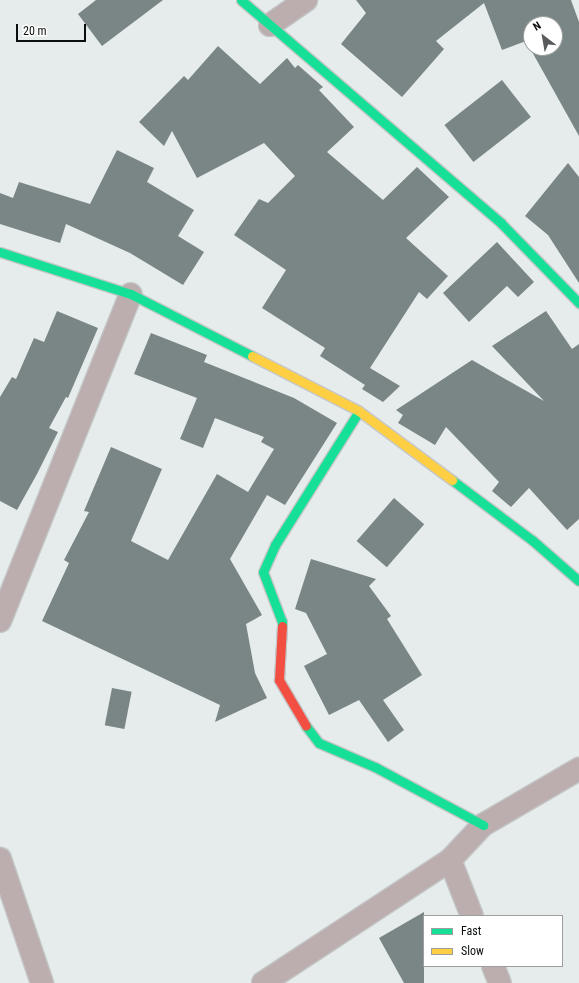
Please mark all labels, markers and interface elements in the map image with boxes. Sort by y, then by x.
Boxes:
scale bar [18,16,88,42]
north arrow [523,16,563,56]
text: N [531,19,543,33]
text: 20 m [23,24,47,38]
legend [423,915,563,967]
text: Fast [461,924,481,938]
text: Slow [461,944,484,958]

